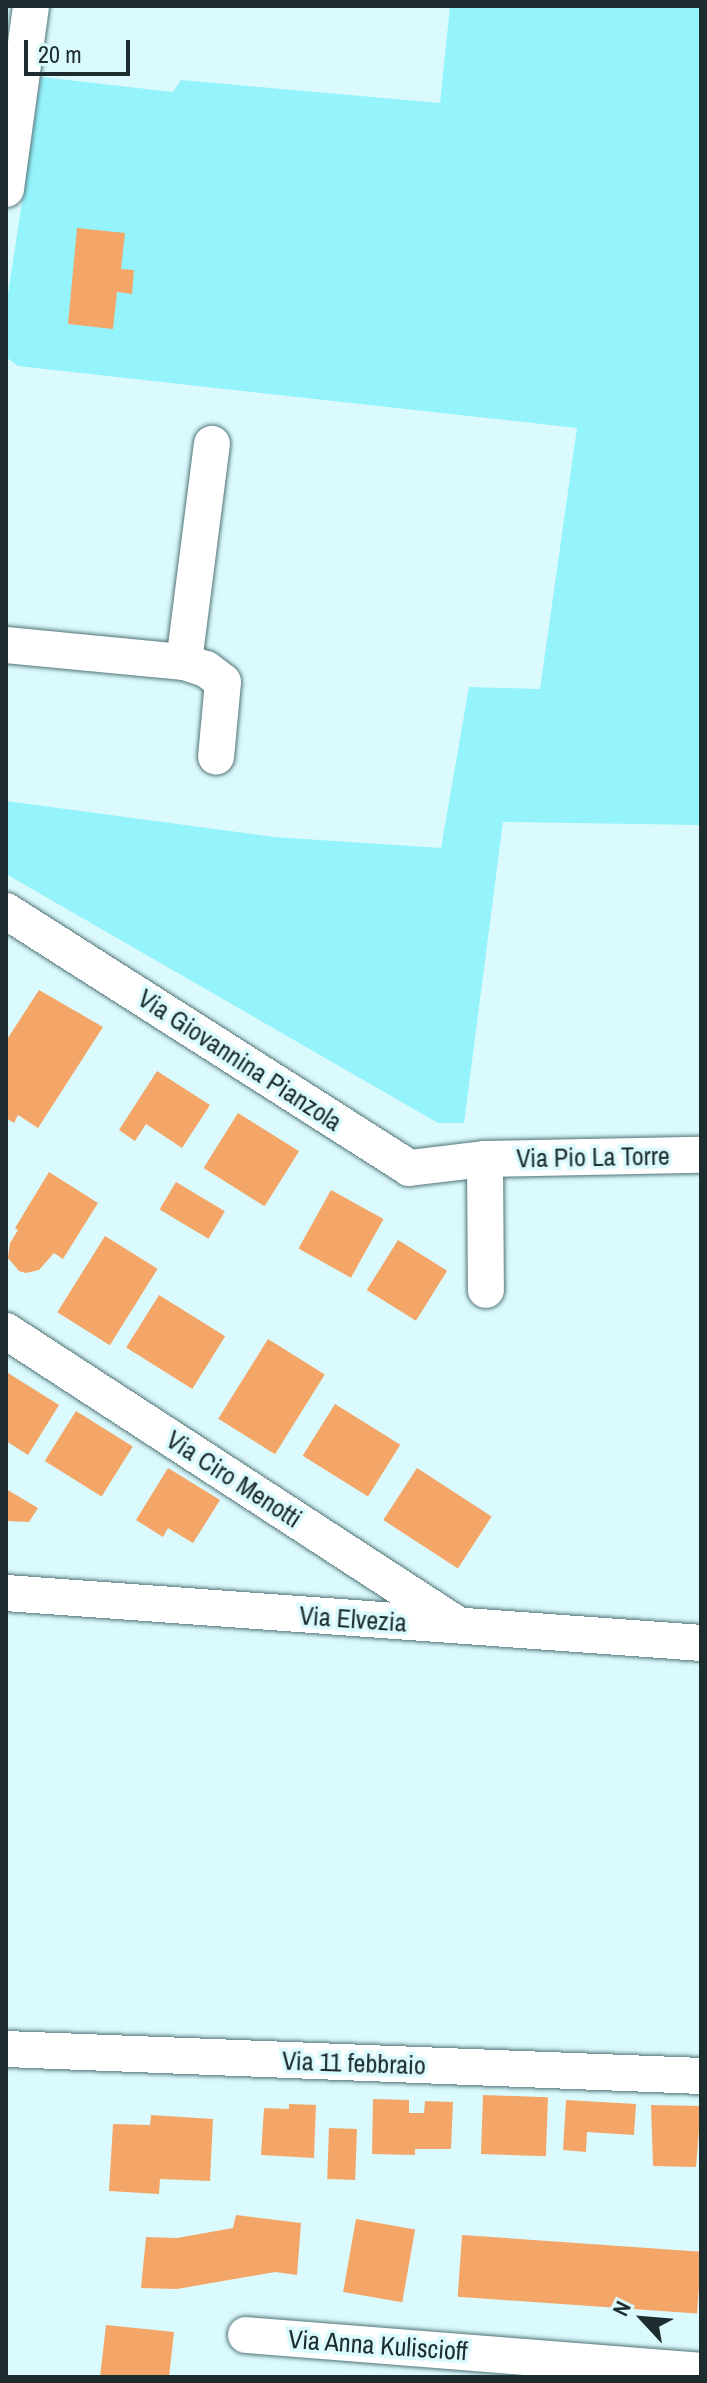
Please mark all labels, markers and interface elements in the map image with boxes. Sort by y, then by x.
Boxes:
scale bar [28,24,134,74]
text: 20 m [38,38,82,70]
street label: Via Giovannina Pianzola [132,982,348,1138]
street label: Via Pio La Torre [516,1140,670,1174]
street label: Via Ciro Menotti [161,1424,307,1534]
street label: Via Elvezia [298,1600,408,1638]
street label: Via 11 febbraio [282,2045,426,2081]
north arrow [603,2279,683,2359]
text: N [605,2296,638,2321]
street label: Via Anna Kuliscioff [287,2323,469,2367]

